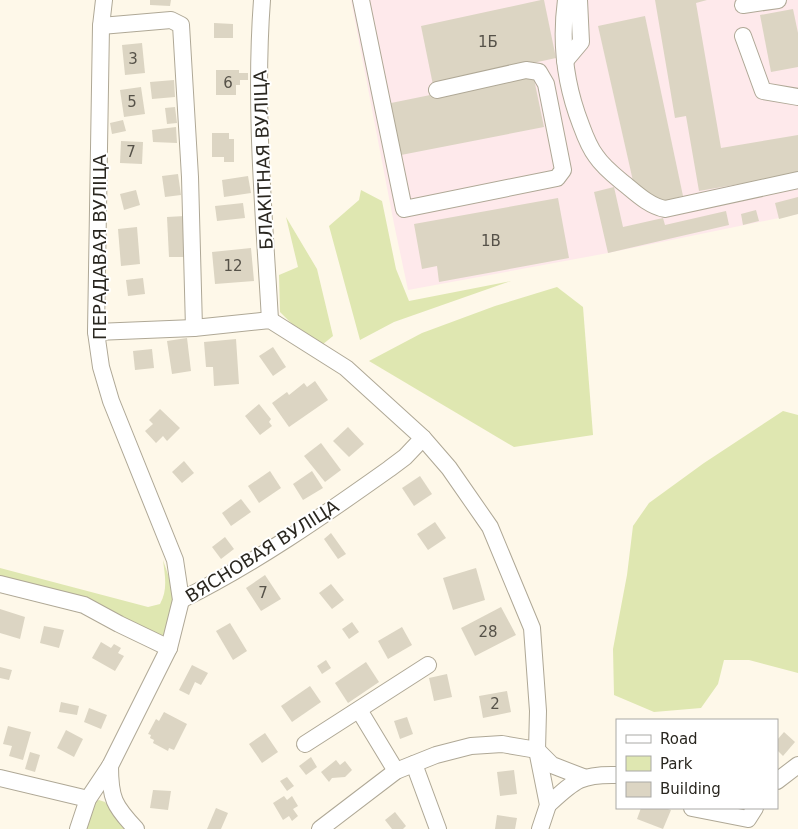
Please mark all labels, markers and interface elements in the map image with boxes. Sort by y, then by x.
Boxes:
house number: 1Б [478,33,498,51]
house number: 3 [128,50,138,68]
street label: БЛАКІТНАЯ ВУЛІЦА [249,69,277,250]
house number: 6 [223,74,233,92]
house number: 5 [127,93,137,111]
house number: 7 [126,143,136,161]
street label: ПЕРАДАВАЯ ВУЛІЦА [89,153,110,340]
house number: 1В [481,232,501,250]
house number: 12 [223,257,243,275]
street label: ВЯСНОВАЯ ВУЛІЦА [182,495,343,607]
house number: 7 [258,584,268,602]
house number: 28 [478,623,498,641]
house number: 2 [490,695,500,713]
legend [616,719,778,809]
text: Road [660,730,698,748]
text: Park [660,755,693,773]
text: Building [660,780,721,798]

